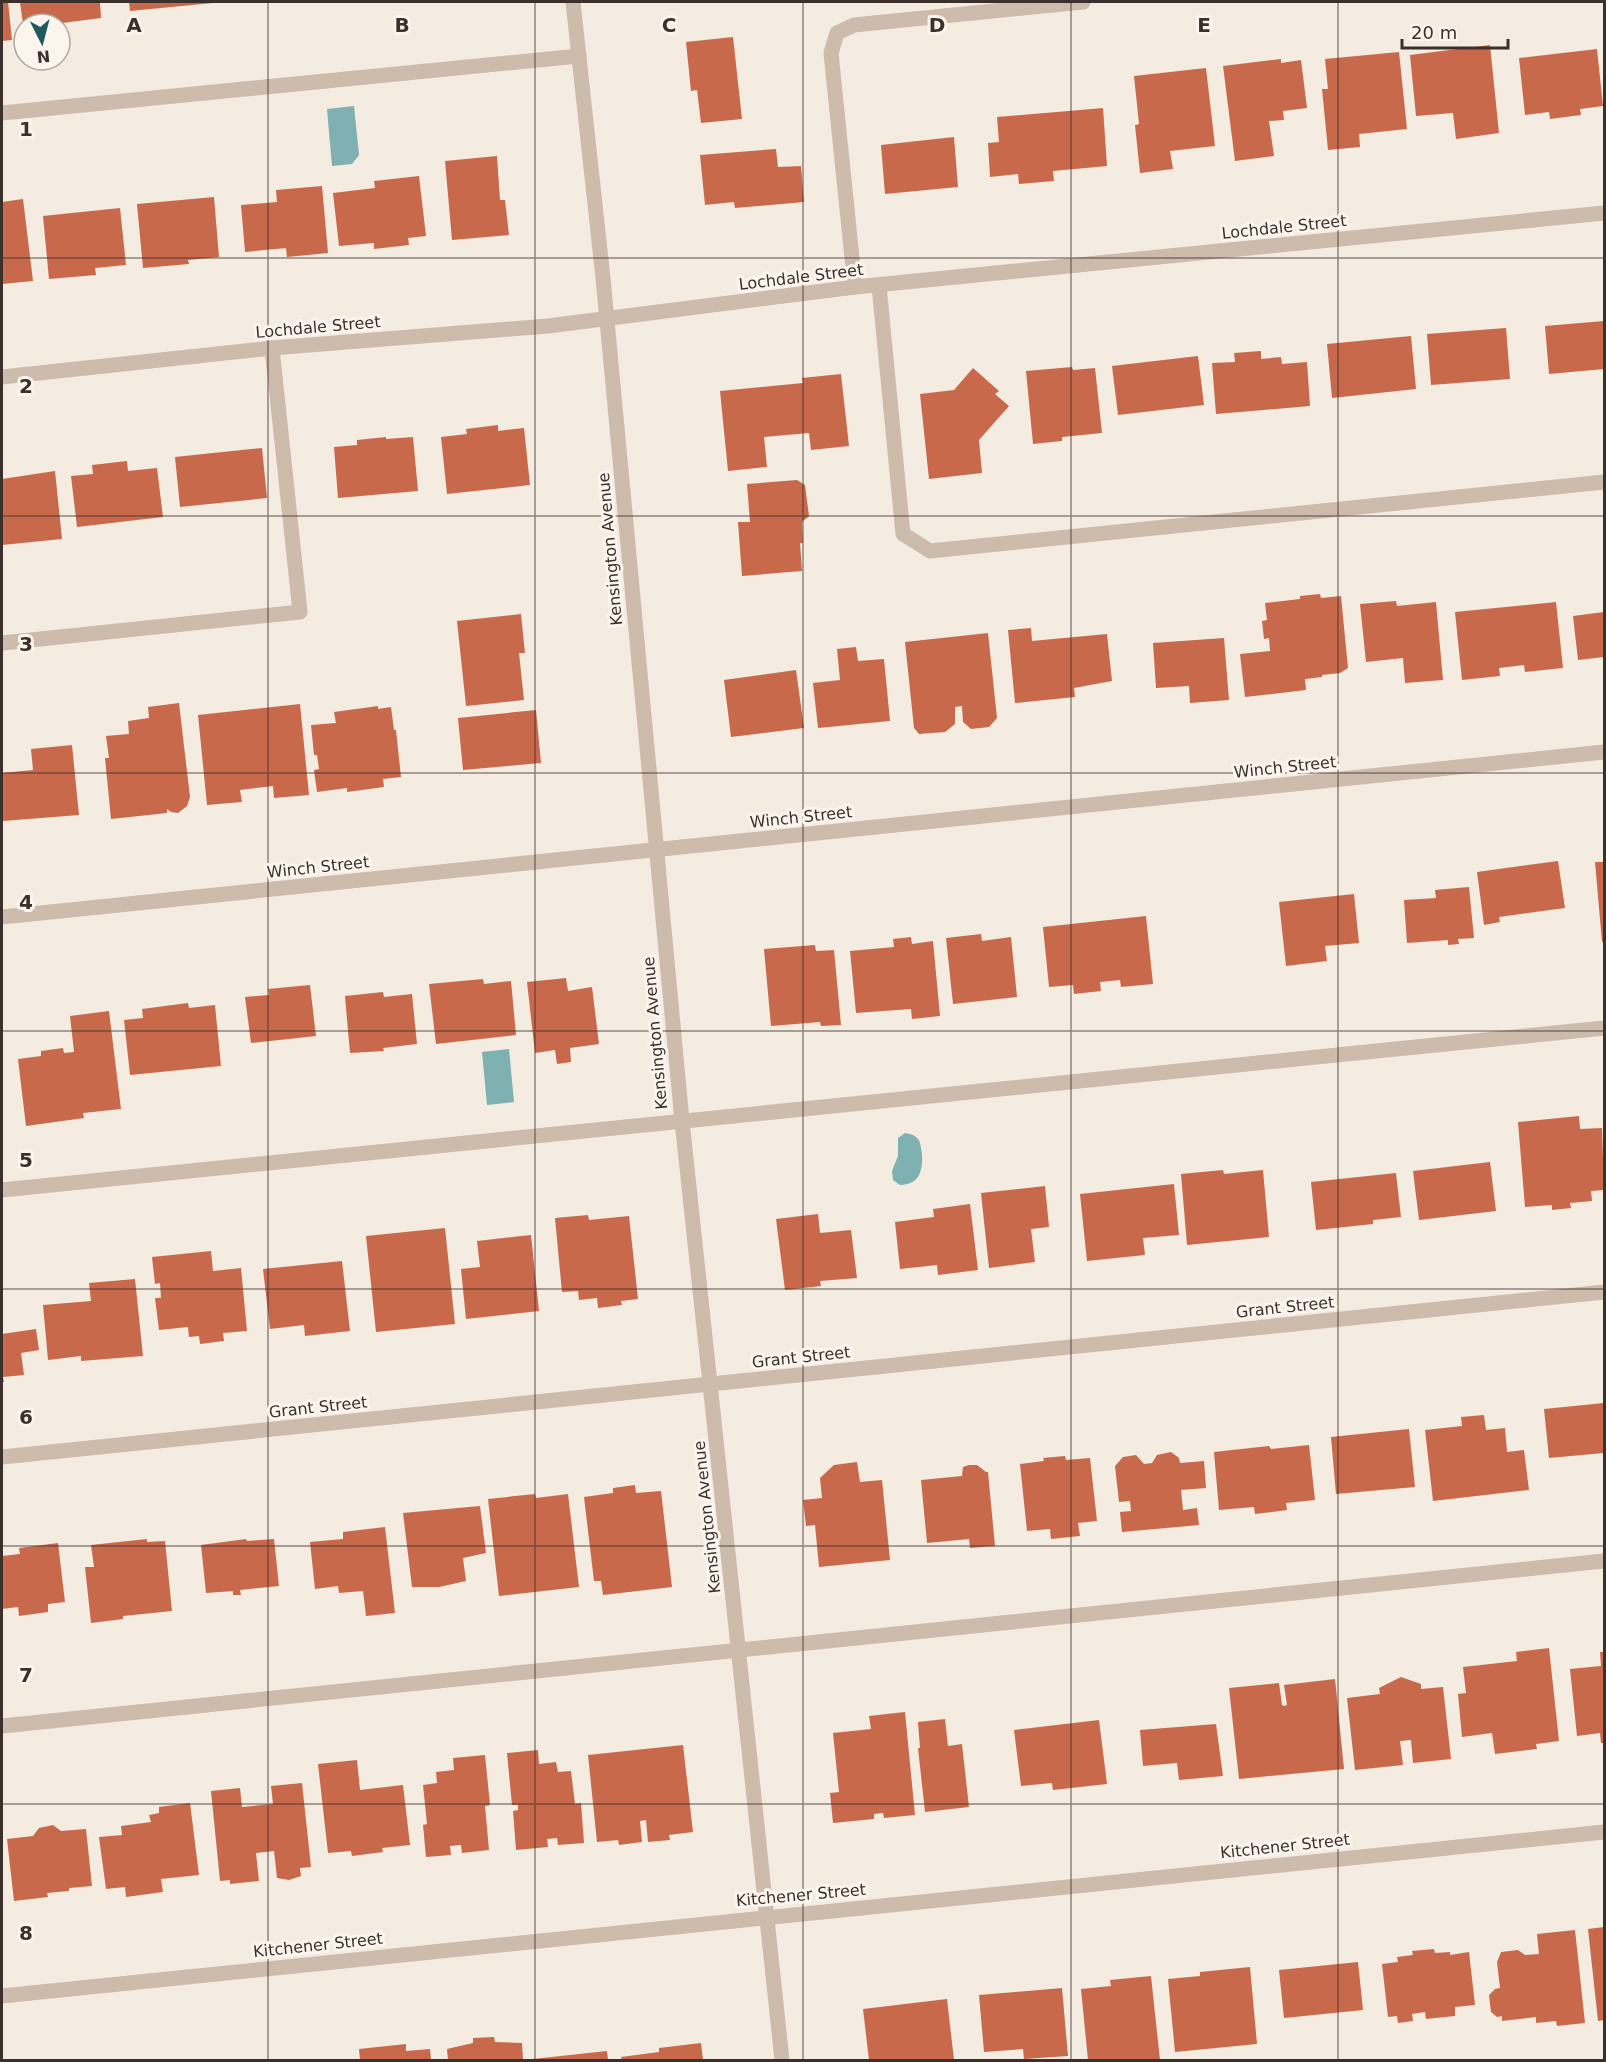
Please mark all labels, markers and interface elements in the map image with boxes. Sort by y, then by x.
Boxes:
north arrow [12,12,72,72]
scale bar [1402,12,1508,50]
text: A [126,13,142,37]
text: B [394,13,410,37]
text: C [662,13,676,37]
text: D [929,13,945,37]
text: E [1197,13,1211,37]
text: 20 m [1411,22,1457,43]
text: N [36,46,51,67]
text: 1 [19,117,33,141]
street label: Lochdale Street [1221,211,1347,243]
street label: Lochdale Street [738,260,864,294]
street label: Lochdale Street [255,312,381,342]
text: 2 [19,374,33,398]
street label: Kensington Avenue [594,472,626,626]
text: 3 [19,632,33,656]
street label: Winch Street [1233,752,1337,782]
street label: Winch Street [749,802,853,832]
street label: Winch Street [266,852,370,882]
text: 4 [19,890,33,914]
street label: Kensington Avenue [639,956,671,1110]
text: 5 [19,1148,33,1172]
street label: Grant Street [1235,1292,1335,1322]
street label: Grant Street [751,1342,851,1372]
street label: Grant Street [268,1392,368,1422]
text: 6 [19,1405,33,1429]
street label: Kensington Avenue [690,1440,724,1594]
text: 7 [19,1663,33,1687]
street label: Kitchener Street [1219,1830,1351,1862]
street label: Kitchener Street [735,1880,867,1910]
text: 8 [19,1921,33,1945]
street label: Kitchener Street [252,1929,384,1961]

